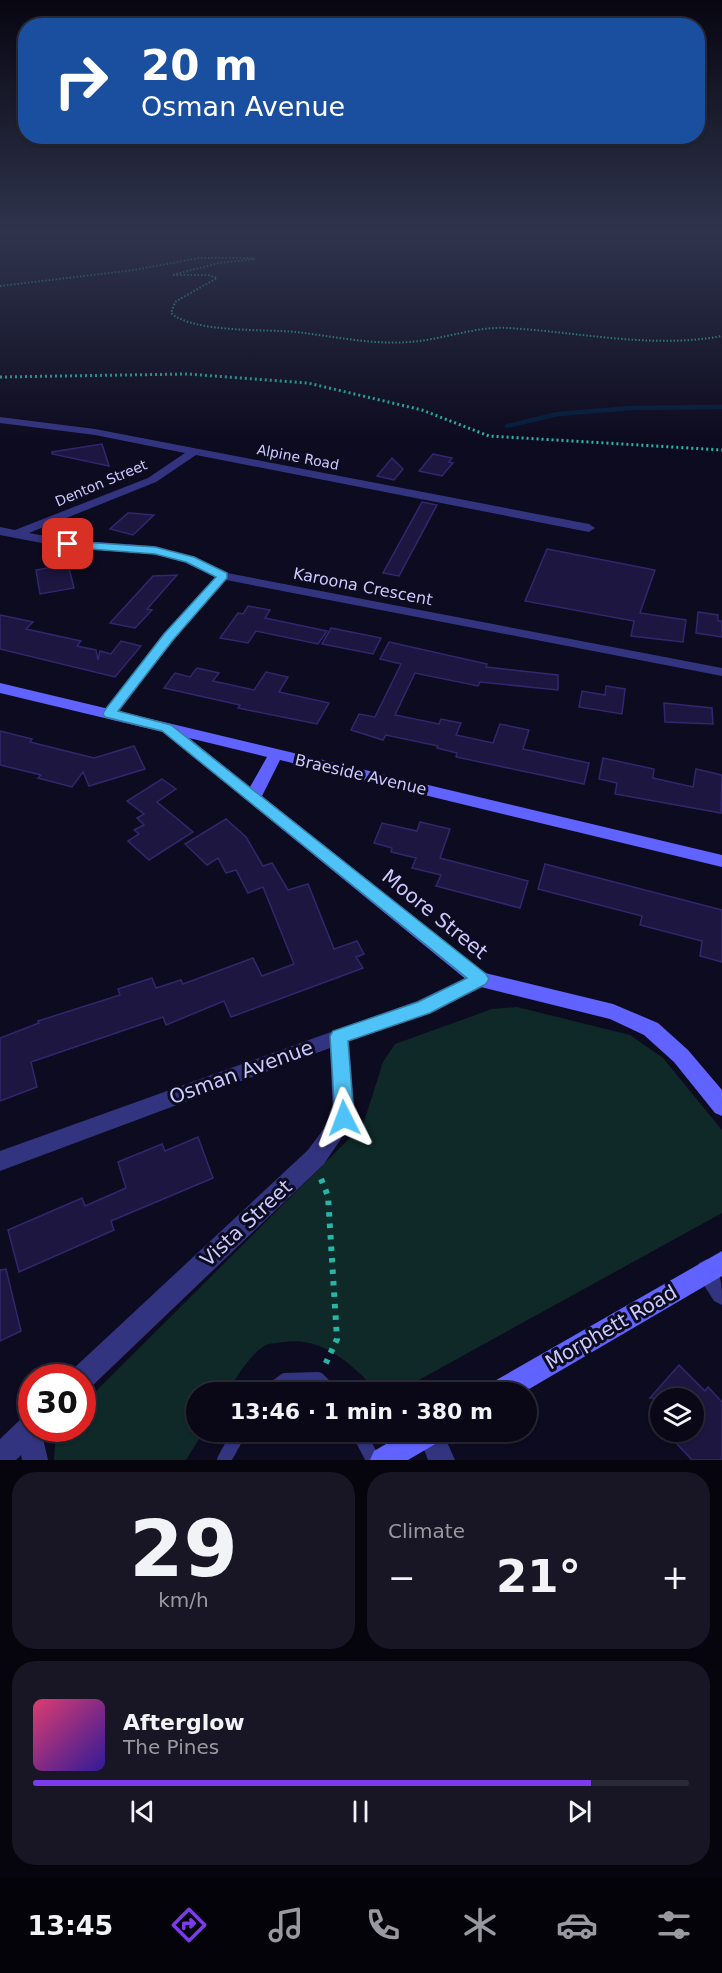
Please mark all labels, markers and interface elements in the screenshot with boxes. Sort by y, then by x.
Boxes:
text: 20 m [141,41,258,90]
icon: right [42,42,120,120]
text: Osman Avenue [141,91,345,122]
street label: Alpine Road [256,441,340,473]
street label: Denton Street [53,456,150,510]
pin [42,518,93,569]
icon: arrive [51,527,84,560]
street label: Karoona Crescent [292,564,434,609]
street label: Braeside Avenue [293,750,429,799]
street label: Moore Street [377,864,493,964]
street label: Osman Avenue [166,1035,316,1109]
position arrow [312,1086,376,1150]
street label: Vista Street [195,1174,297,1271]
street label: Morphett Road [541,1280,681,1374]
speed limit sign: 30 [18,1364,96,1442]
map controls [650,1388,704,1442]
button: layers [650,1388,704,1442]
text: 13:46 · 1 min · 380 m [230,1399,493,1424]
text: 29 [129,1504,238,1594]
text: Climate [388,1519,465,1543]
text: 21° [496,1550,581,1603]
text: − [388,1558,416,1597]
text: + [661,1558,689,1597]
text: km/h [158,1588,209,1612]
text: Afterglow [123,1710,245,1735]
text: The Pines [123,1735,219,1759]
icon: previous [126,1795,159,1828]
icon: pause [344,1795,377,1828]
icon: next [563,1795,596,1828]
icon: directions [168,1904,210,1946]
icon: music [265,1904,307,1946]
icon: phone [362,1904,404,1946]
icon: climate [459,1904,501,1946]
icon: car [556,1904,598,1946]
icon: filters [653,1904,695,1946]
text: 13:45 [27,1910,113,1941]

